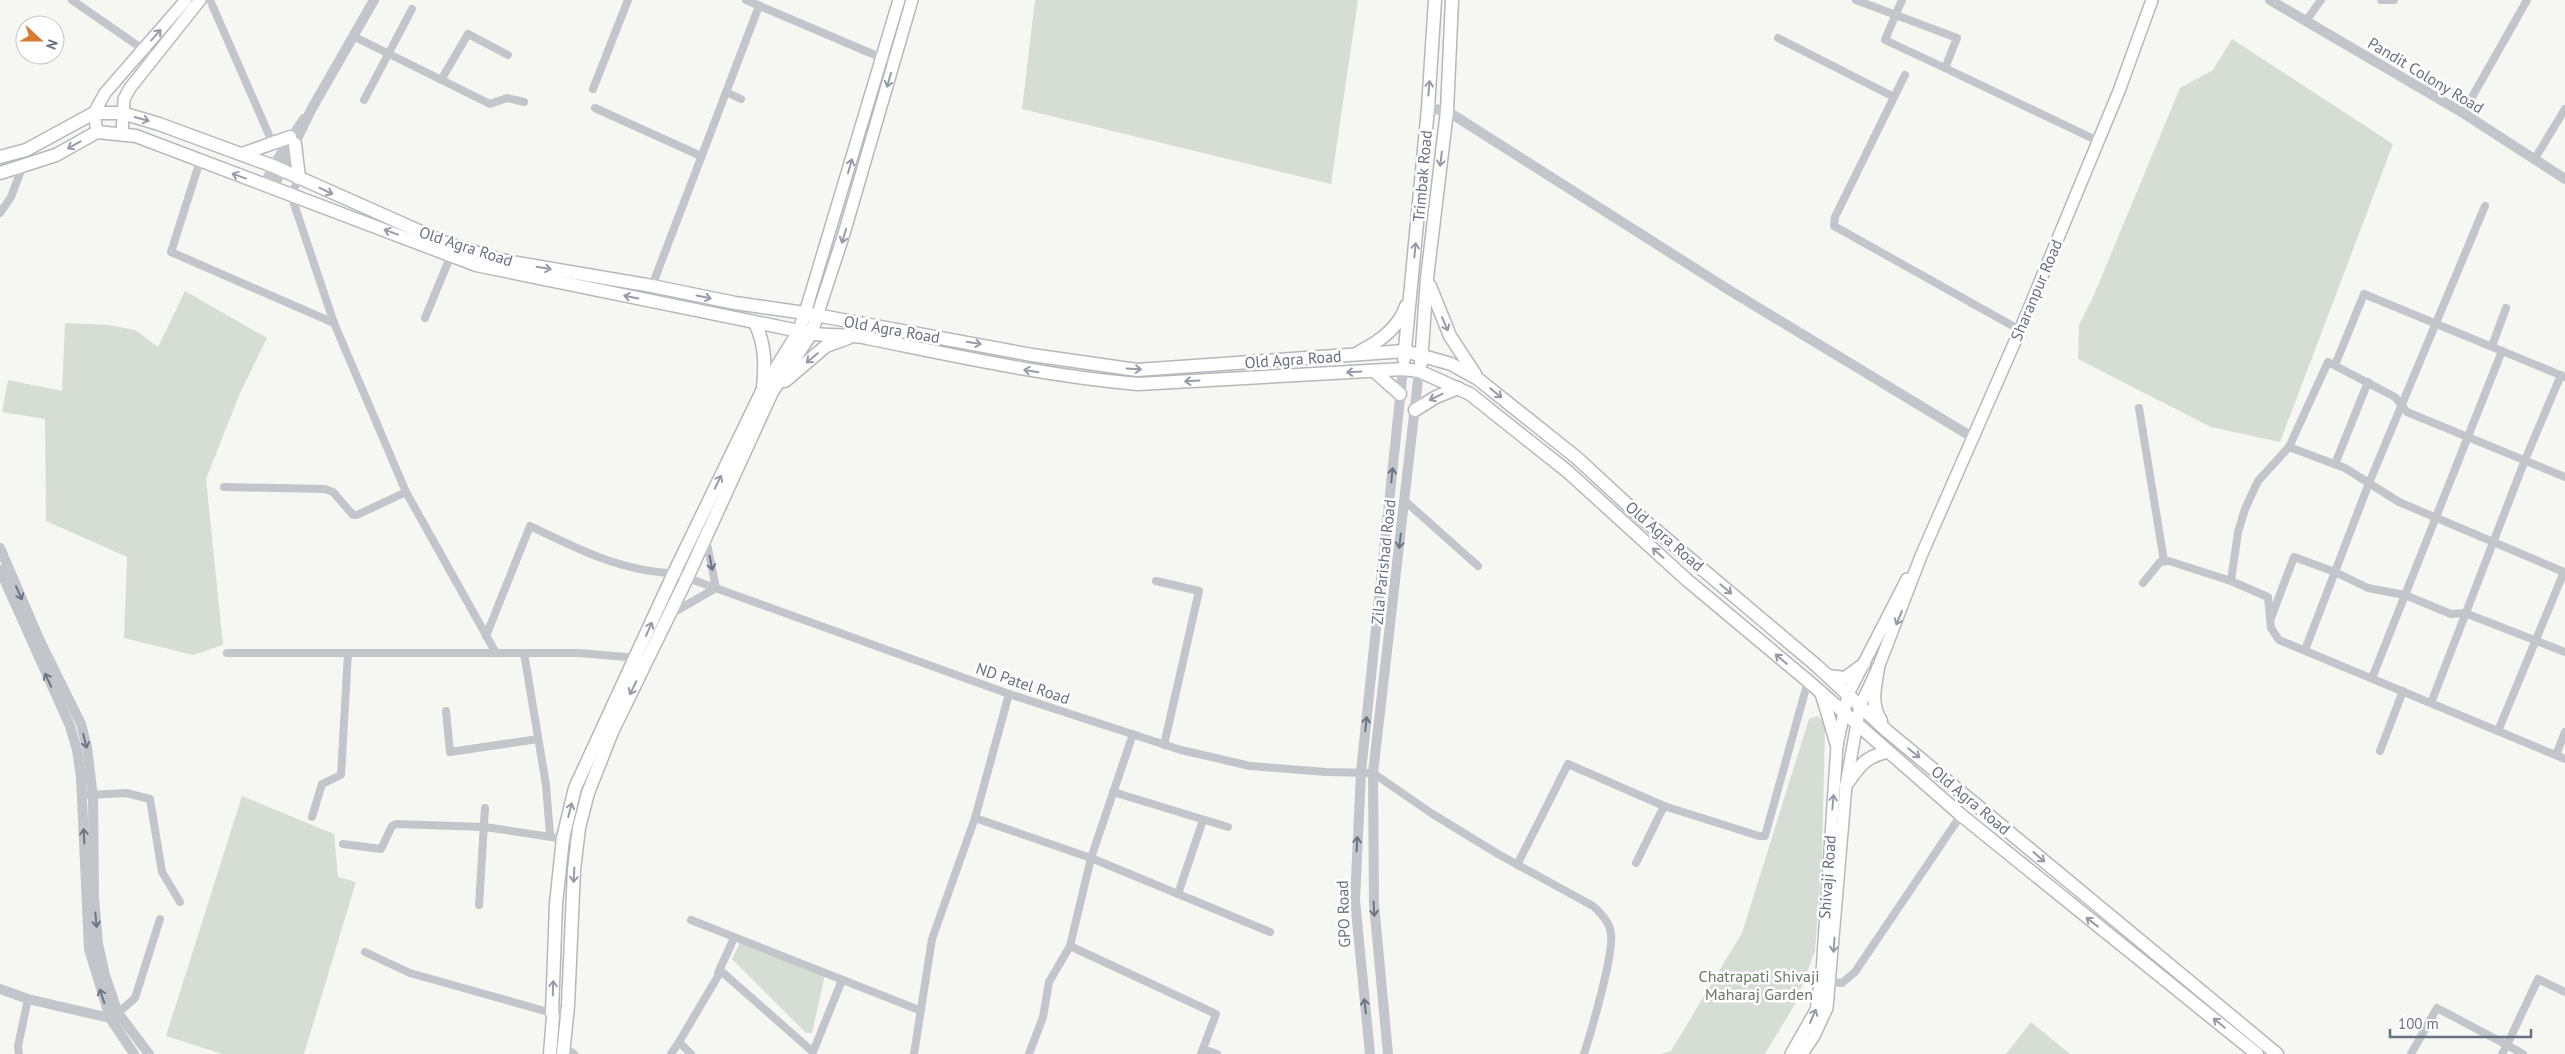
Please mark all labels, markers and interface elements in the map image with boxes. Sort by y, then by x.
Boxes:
north arrow [15,15,65,65]
one-way arrow [150,29,162,42]
street label: Pandit Colony Road [2364,32,2488,118]
text: N [42,37,62,52]
one-way arrow [884,72,894,88]
one-way arrow [1425,81,1434,97]
one-way arrow [134,114,150,124]
street label: Trimbak Road [1408,129,1436,223]
one-way arrow [66,140,81,150]
one-way arrow [1436,151,1446,167]
one-way arrow [845,158,855,174]
one-way arrow [231,171,247,180]
one-way arrow [318,186,333,196]
street label: Old Agra Road [417,221,515,271]
one-way arrow [384,226,399,236]
one-way arrow [838,228,848,244]
street label: Sharanpur Road [2006,236,2066,344]
one-way arrow [1410,243,1419,259]
one-way arrow [536,264,552,273]
one-way arrow [624,292,640,301]
one-way arrow [695,293,711,302]
street label: Old Agra Road [842,311,942,347]
one-way arrow [1441,316,1450,331]
one-way arrow [965,338,981,348]
street label: Old Agra Road [1244,346,1342,372]
one-way arrow [806,352,819,363]
one-way arrow [1126,364,1142,374]
one-way arrow [1023,365,1039,375]
one-way arrow [1347,367,1363,377]
one-way arrow [1184,376,1200,385]
one-way arrow [1489,388,1502,399]
one-way arrow [1428,392,1443,402]
one-way arrow [1387,467,1397,483]
one-way arrow [714,475,723,490]
street label: Old Agra Road [1622,497,1708,575]
street label: Zila Parishad Road [1366,498,1400,626]
one-way arrow [1395,533,1405,549]
one-way arrow [1651,548,1664,559]
one-way arrow [707,554,716,570]
one-way arrow [1719,584,1732,595]
one-way arrow [15,585,25,600]
one-way arrow [1893,610,1903,625]
one-way arrow [645,622,655,637]
one-way arrow [1775,653,1788,664]
street label: ND Patel Road [973,658,1073,708]
one-way arrow [43,673,52,688]
one-way arrow [628,681,638,696]
one-way arrow [1361,716,1370,732]
one-way arrow [81,733,90,749]
one-way arrow [1908,748,1921,759]
street label: Old Agra Road [1927,761,2015,839]
one-way arrow [1829,794,1838,810]
one-way arrow [566,802,575,818]
one-way arrow [79,828,88,844]
street label: Shivaji Road [1814,834,1840,920]
one-way arrow [1353,836,1362,852]
one-way arrow [2033,852,2046,863]
one-way arrow [570,867,579,883]
street label: GPO Road [1332,880,1354,948]
one-way arrow [1370,901,1379,917]
one-way arrow [91,912,101,928]
one-way arrow [2086,917,2099,928]
one-way arrow [1829,937,1838,953]
park label: Chatrapati Shivaji Maharaj Garden [1699,966,1819,1004]
one-way arrow [548,981,557,997]
one-way arrow [97,989,107,1005]
one-way arrow [1360,998,1370,1014]
scale bar [2390,1006,2531,1038]
one-way arrow [1808,1009,1818,1024]
text: 100 m [2398,1014,2439,1033]
one-way arrow [2213,1018,2226,1029]

